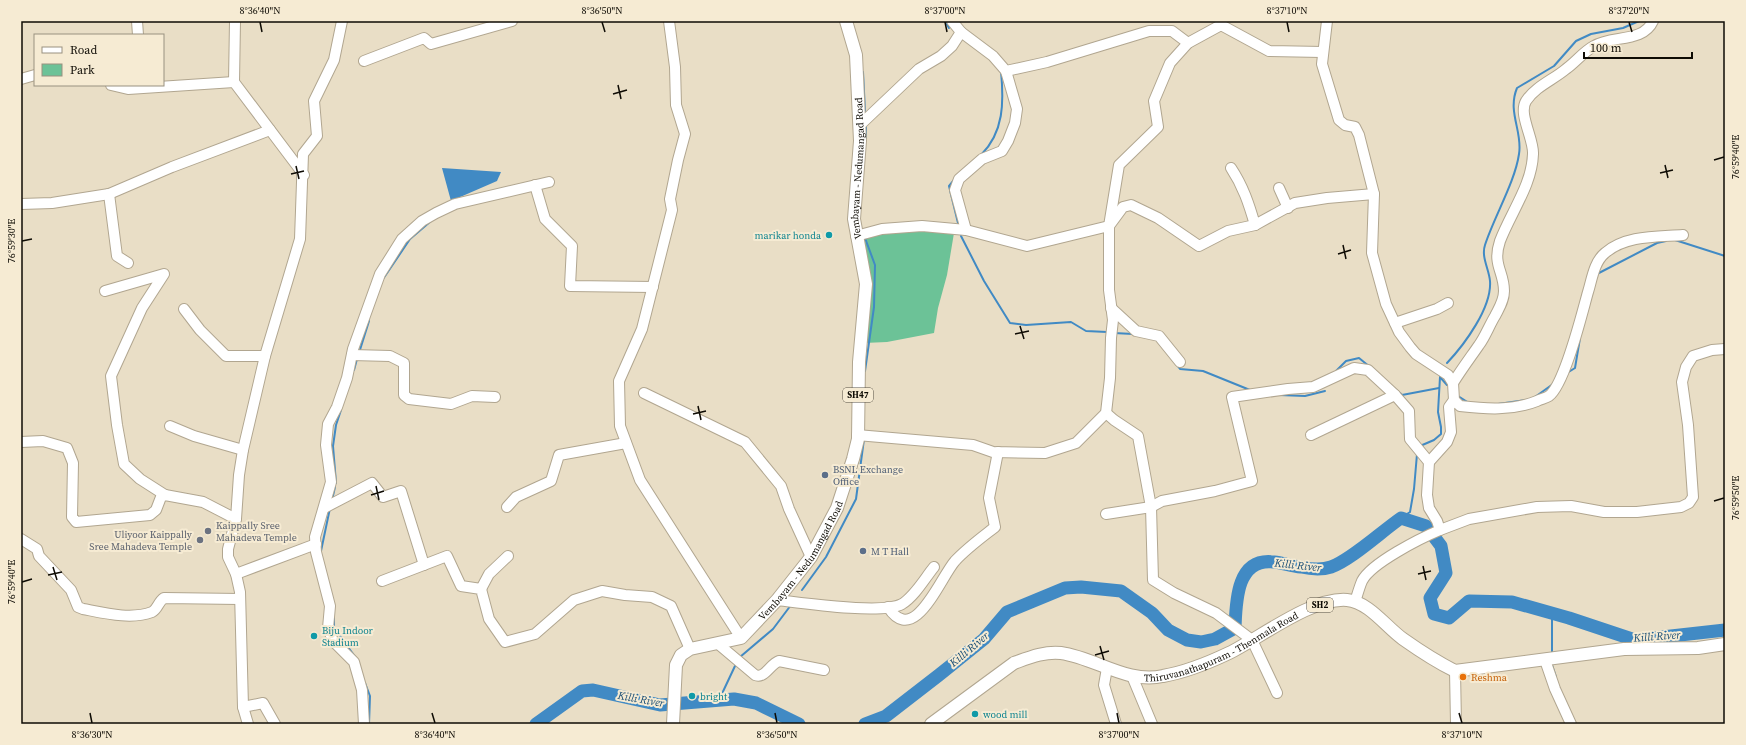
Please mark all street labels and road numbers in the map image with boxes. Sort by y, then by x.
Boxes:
street label: Vembayam - Nedumangad Road [848,97,867,240]
road number: SH47 [843,388,873,402]
street label: Vembayam - Nedumangad Road [756,499,846,623]
road number: SH2 [1307,598,1333,612]
street label: Thiruvanathapuram - Thenmala Road [1144,609,1301,685]

